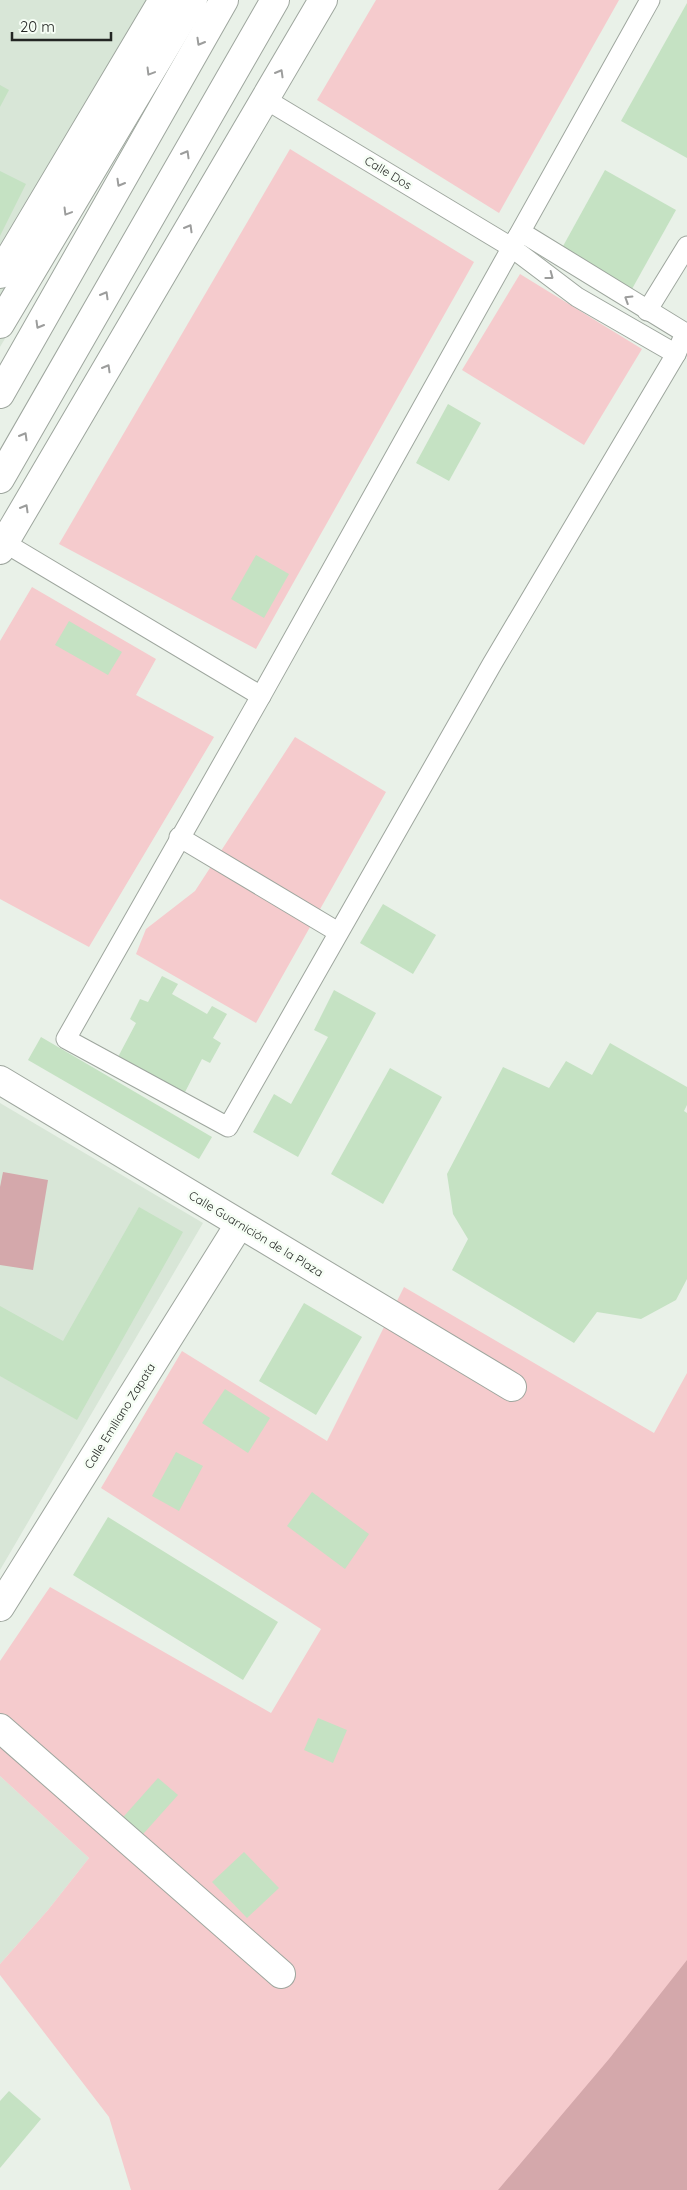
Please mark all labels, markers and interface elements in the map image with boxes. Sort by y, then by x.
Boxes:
scale bar [12,10,111,42]
text: 20 m [20,17,55,36]
one-way arrow [197,37,207,46]
one-way arrow [147,66,157,75]
one-way arrow [274,69,284,78]
one-way arrow [179,151,189,160]
street label: Calle Dos [362,153,415,193]
one-way arrow [116,178,126,187]
one-way arrow [64,206,74,215]
one-way arrow [183,224,193,233]
one-way arrow [544,271,553,279]
one-way arrow [99,292,109,301]
one-way arrow [624,296,633,306]
one-way arrow [36,319,46,328]
one-way arrow [100,364,110,373]
one-way arrow [18,433,28,442]
one-way arrow [18,505,28,514]
street label: Calle Guarnición de la Plaza [186,1187,326,1280]
street label: Calle Emiliano Zapata [81,1360,158,1471]

